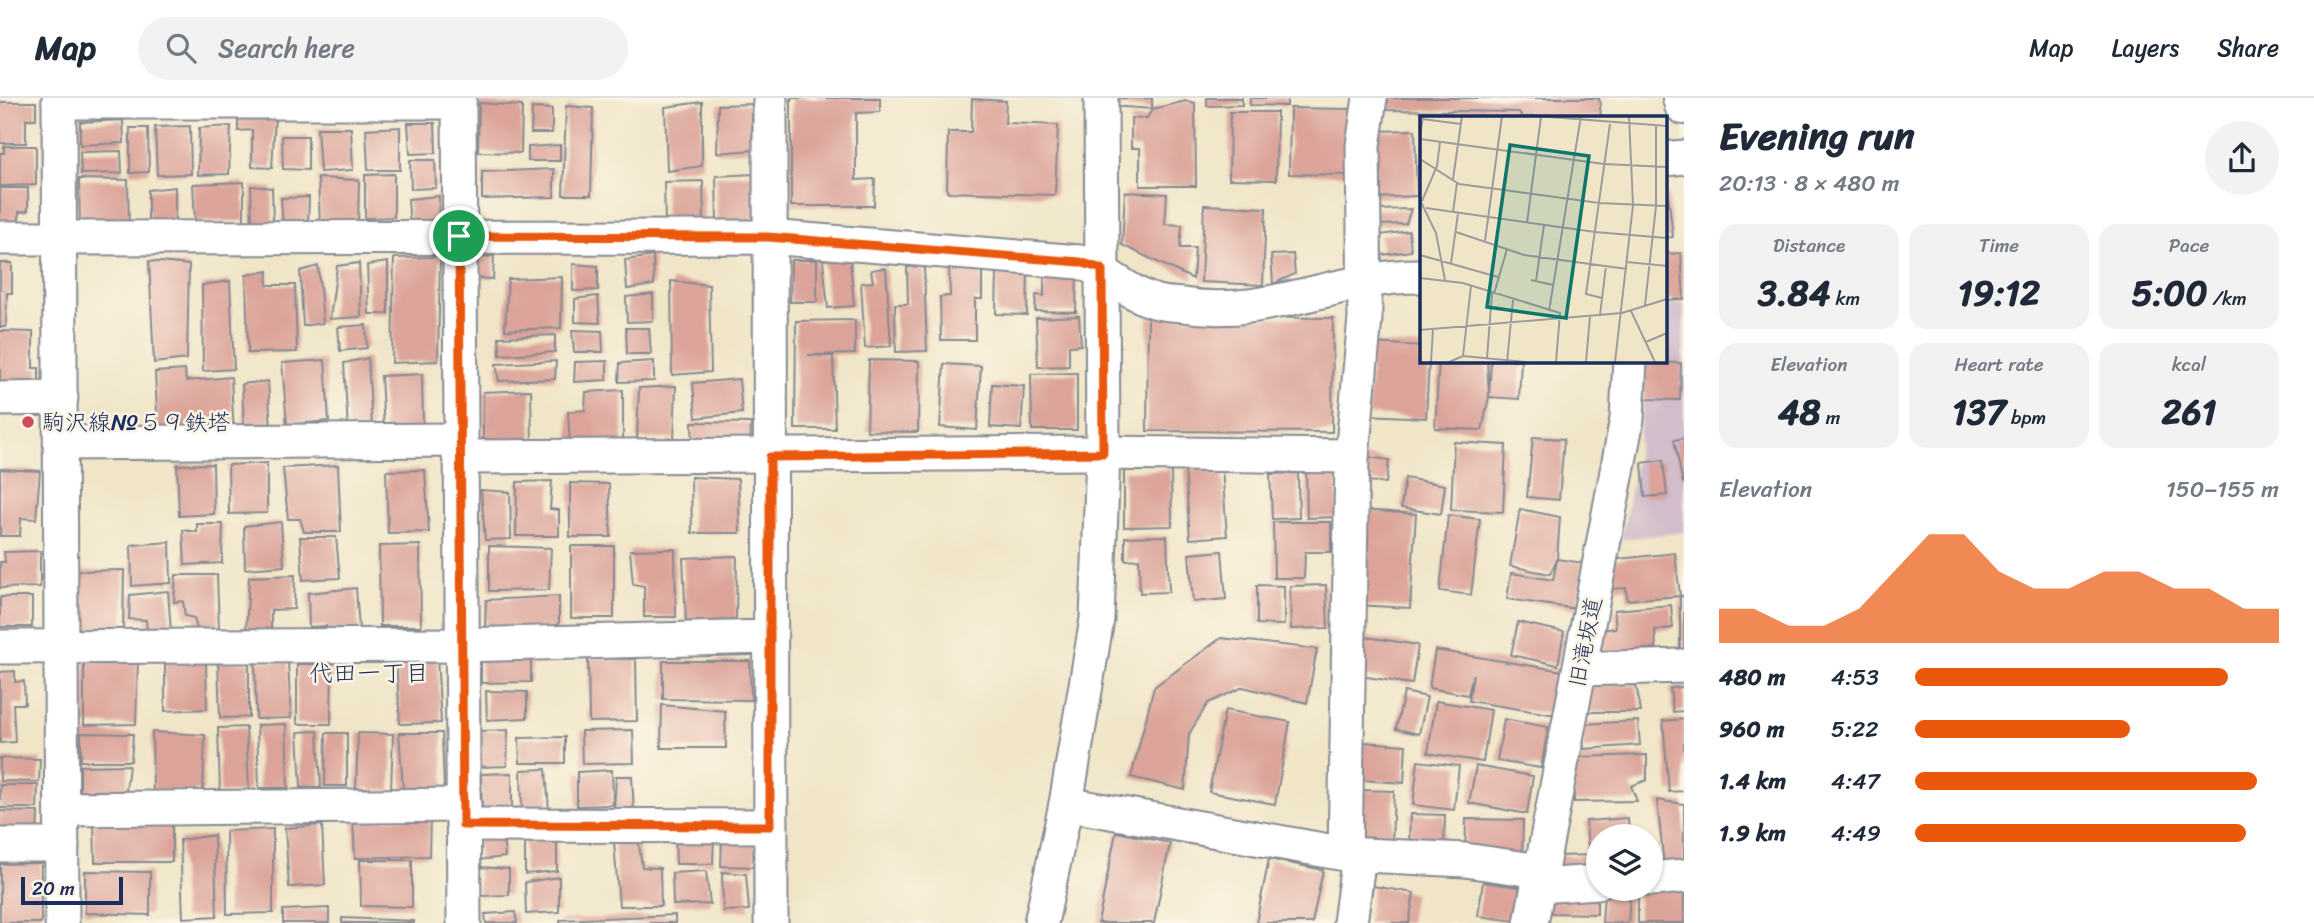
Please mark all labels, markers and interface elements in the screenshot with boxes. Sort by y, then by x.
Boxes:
search box [138,17,628,80]
text: Map [35,19,96,77]
text: Search here [218,25,355,71]
text: Map [2029,27,2074,69]
text: Layers [2112,27,2179,69]
text: Share [2217,27,2279,69]
icon: search [162,29,200,67]
text: Evening run [1719,103,1915,170]
inset map [1420,116,1666,362]
button: share [2205,121,2279,195]
text: 20:13 · 8 × 480 m [1719,163,1899,204]
pin [429,206,489,266]
icon: arrive [440,217,478,255]
text: Distance [1773,229,1845,262]
text: Time [1979,229,2019,262]
text: Pace [2169,229,2209,262]
text: 3.84 [1758,262,1831,324]
text: 19:12 [1958,262,2040,324]
text: 5:00 [2131,262,2208,324]
text: km [1831,282,1860,315]
text: /km [2208,282,2247,315]
text: Elevation [1771,348,1847,381]
text: Heart rate [1954,348,2044,381]
text: kcal [2172,348,2206,381]
text: 48 [1778,381,1821,443]
text: 137 [1952,381,2006,443]
text: 261 [2161,381,2217,443]
text: m [1821,401,1840,434]
text: bpm [2006,401,2046,434]
place label: 駒沢線№５９鉄塔 [42,402,231,443]
marker: 駒沢線№５９鉄塔 [20,414,36,430]
text: Elevation [1719,469,1812,510]
text: 150–155 m [2166,469,2279,510]
street label: 旧滝坂道 [1557,593,1614,691]
district label: 代田一丁目 [309,652,429,694]
text: 480 m [1719,657,1785,698]
text: 4:53 [1831,657,1879,698]
text: 960 m [1719,709,1784,750]
text: 5:22 [1831,709,1879,750]
text: 1.4 km [1719,761,1786,802]
text: 4:47 [1831,761,1880,802]
text: 1.9 km [1719,813,1786,854]
text: 4:49 [1831,813,1881,854]
map controls [1586,824,1663,901]
button: layers [1586,824,1663,901]
text: 20 m [32,872,75,905]
scale bar [21,874,122,906]

